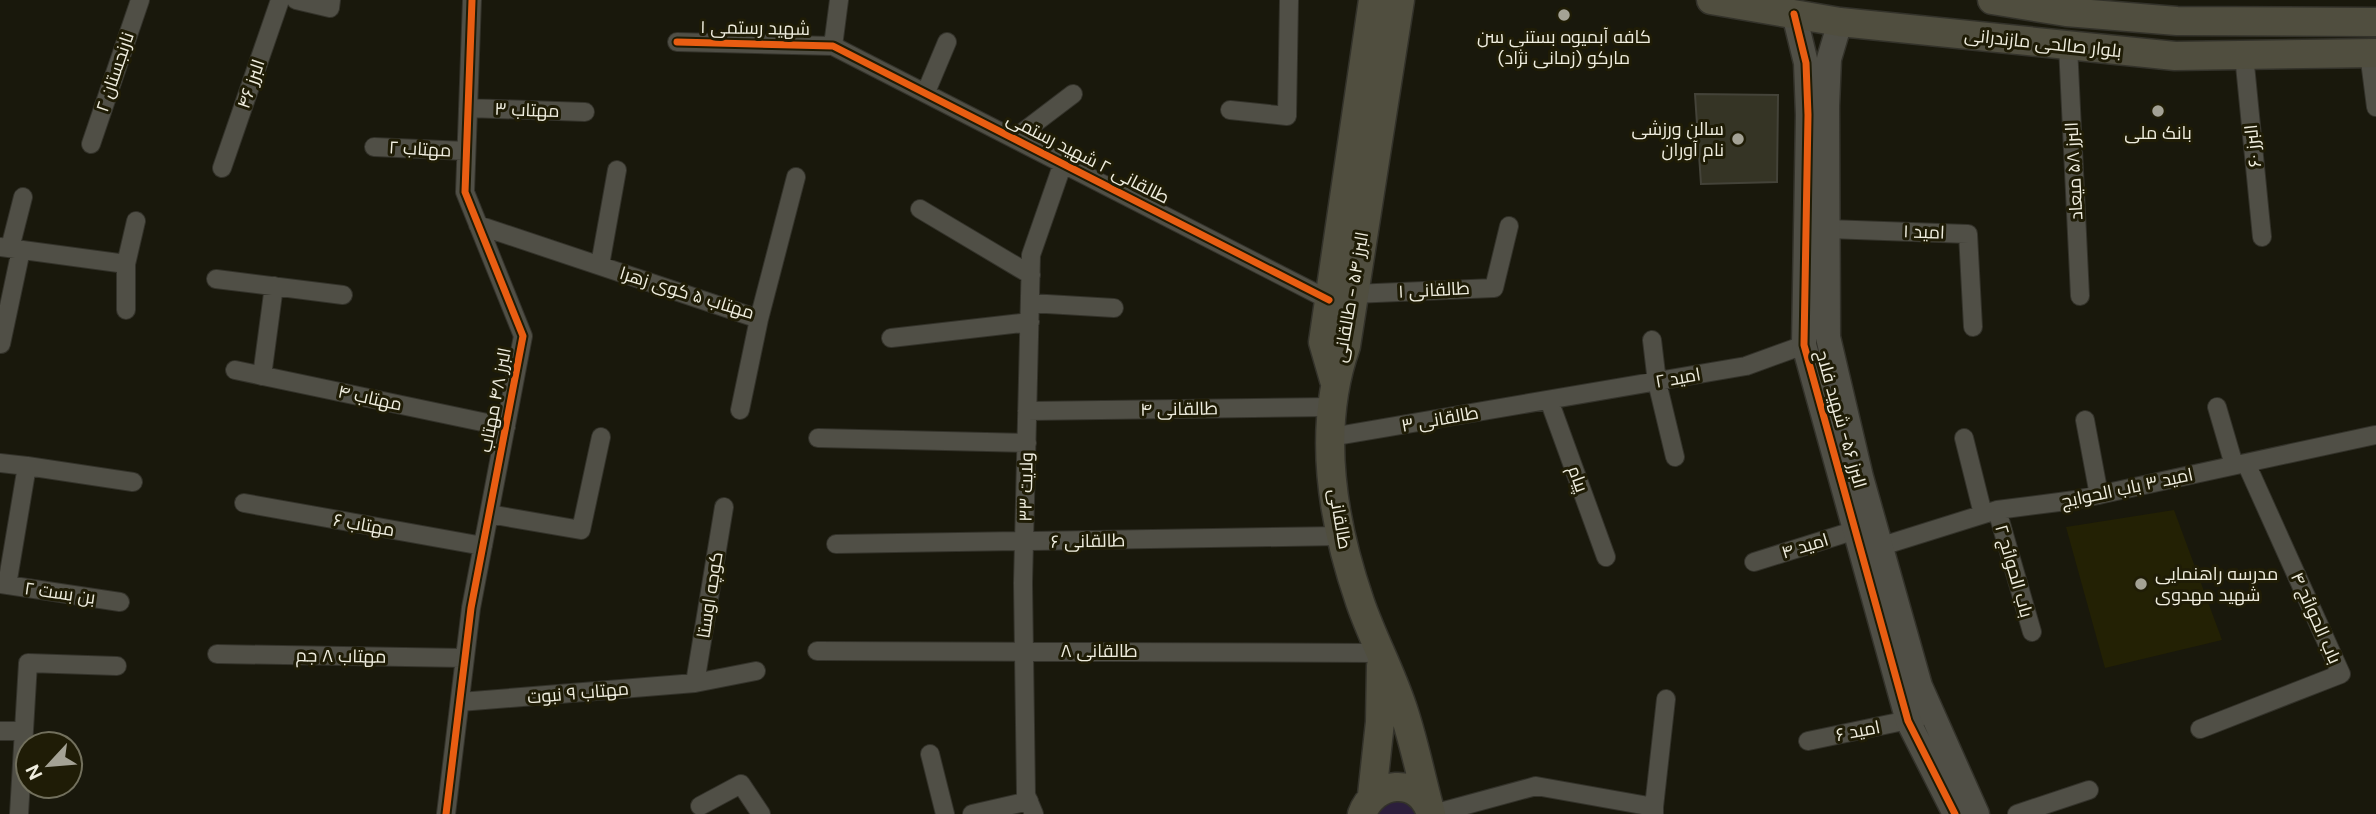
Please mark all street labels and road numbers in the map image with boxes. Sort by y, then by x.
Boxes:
street label: شهید رستمی ۱ [700,15,810,41]
street label: بلوار صالحی مازندرانی [1963,23,2123,63]
street label: نارنجستان ۲ [90,29,140,115]
street label: البرز ۴۶ [231,56,271,112]
street label: مهتاب ۳ [494,97,560,123]
street label: طالقانی ۲ شهید رستمی [1002,107,1174,209]
street label: البرز ۵۸ میعاد [2059,121,2089,221]
street label: البرز ۶۰ [2239,123,2267,169]
street label: مهتاب ۲ [388,135,452,163]
street label: امید ۱ [1903,219,1945,245]
street label: البرز ۵۴ - طالقانی [1328,230,1374,364]
street label: مهتاب ۵ کوی زهرا [617,261,757,325]
street label: طالقانی ۱ [1398,276,1470,304]
street label: البرز ۴۸ مهتاب [473,346,517,454]
street label: البرز ۵۶- شهید فلاح [1810,347,1872,491]
street label: امید ۲ [1653,362,1703,394]
street label: مهتاب ۴ [336,380,404,416]
street label: طالقانی ۴ [1140,396,1218,422]
street label: طالقانی ۳ [1399,400,1481,438]
street label: ولایت ٣۳ [1013,452,1039,522]
street label: پیام [1562,462,1594,496]
street label: امید ۳ باب الحوایج [2059,462,2195,514]
street label: طالقانی [1323,487,1357,551]
street label: مهتاب ۶ [332,508,396,542]
street label: باب الحوائج ۲ [1989,522,2039,620]
street label: امید ۴ [1779,527,1831,565]
street label: طالقانی ۶ [1051,528,1125,554]
street label: کوچه اوستا [691,550,729,640]
street label: باب الحوائج ۴ [2285,568,2347,668]
street label: بن بست ۲ [23,576,97,610]
street label: طالقانی ۸ [1060,639,1138,663]
street label: مهتاب ۸ جم [295,643,387,669]
street label: مهتاب ۹ نبوت [526,677,630,709]
street label: امید ۶ [1834,715,1882,747]

